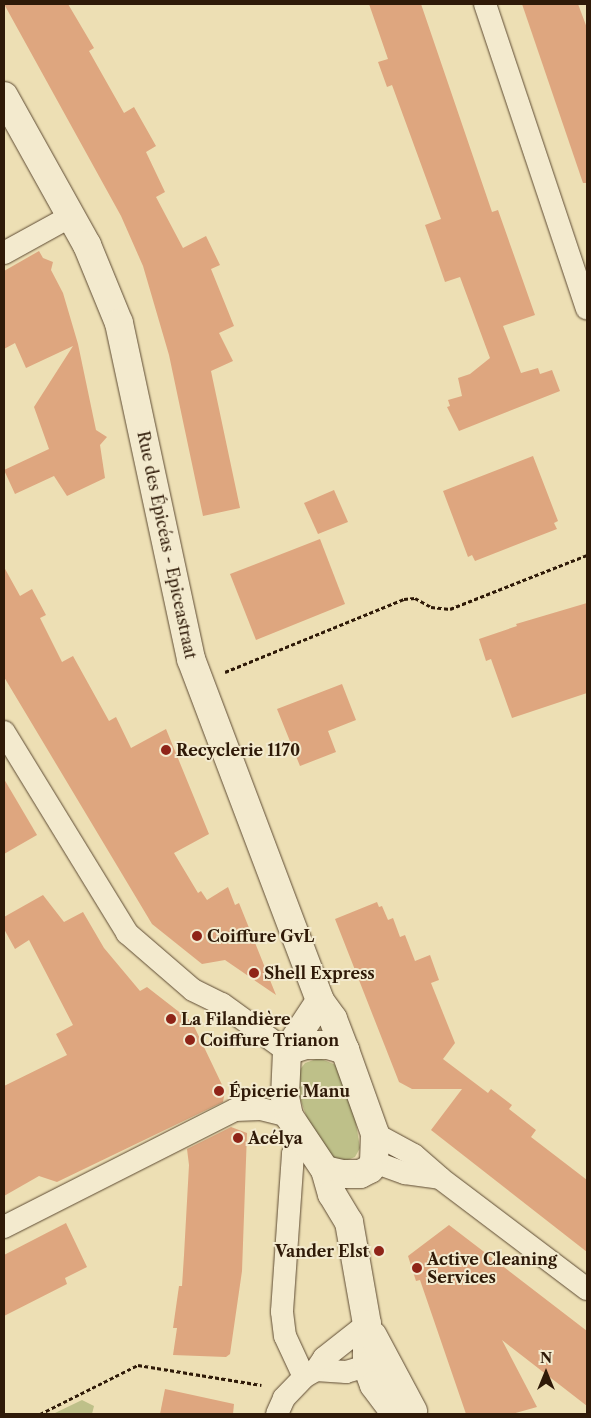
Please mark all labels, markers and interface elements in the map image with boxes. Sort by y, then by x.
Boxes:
street label: Rue des Épicéas - Epiceastraat [133,429,201,661]
place label: Recyclerie 1170 [176,740,300,760]
marker: Recyclerie 1170 [160,744,172,756]
place label: Coiffure GvL [207,926,314,946]
marker: Coiffure GvL [191,930,203,942]
place label: Shell Express [264,963,375,983]
marker: Shell Express [248,967,260,979]
place label: La Filandière [181,1009,291,1029]
marker: La Filandière [165,1013,177,1025]
place label: Coiffure Trianon [200,1030,340,1050]
marker: Coiffure Trianon [184,1034,196,1046]
place label: Épicerie Manu [229,1081,350,1101]
marker: Épicerie Manu [213,1085,225,1097]
place label: Acélya [248,1128,303,1148]
marker: Acélya [232,1132,244,1144]
place label: Vander Elst [275,1241,369,1261]
marker: Vander Elst [373,1245,385,1257]
place label: Active Cleaning Services [427,1249,557,1287]
marker: Active Cleaning Services [411,1262,423,1274]
north arrow [521,1348,571,1398]
text: N [540,1349,552,1367]

